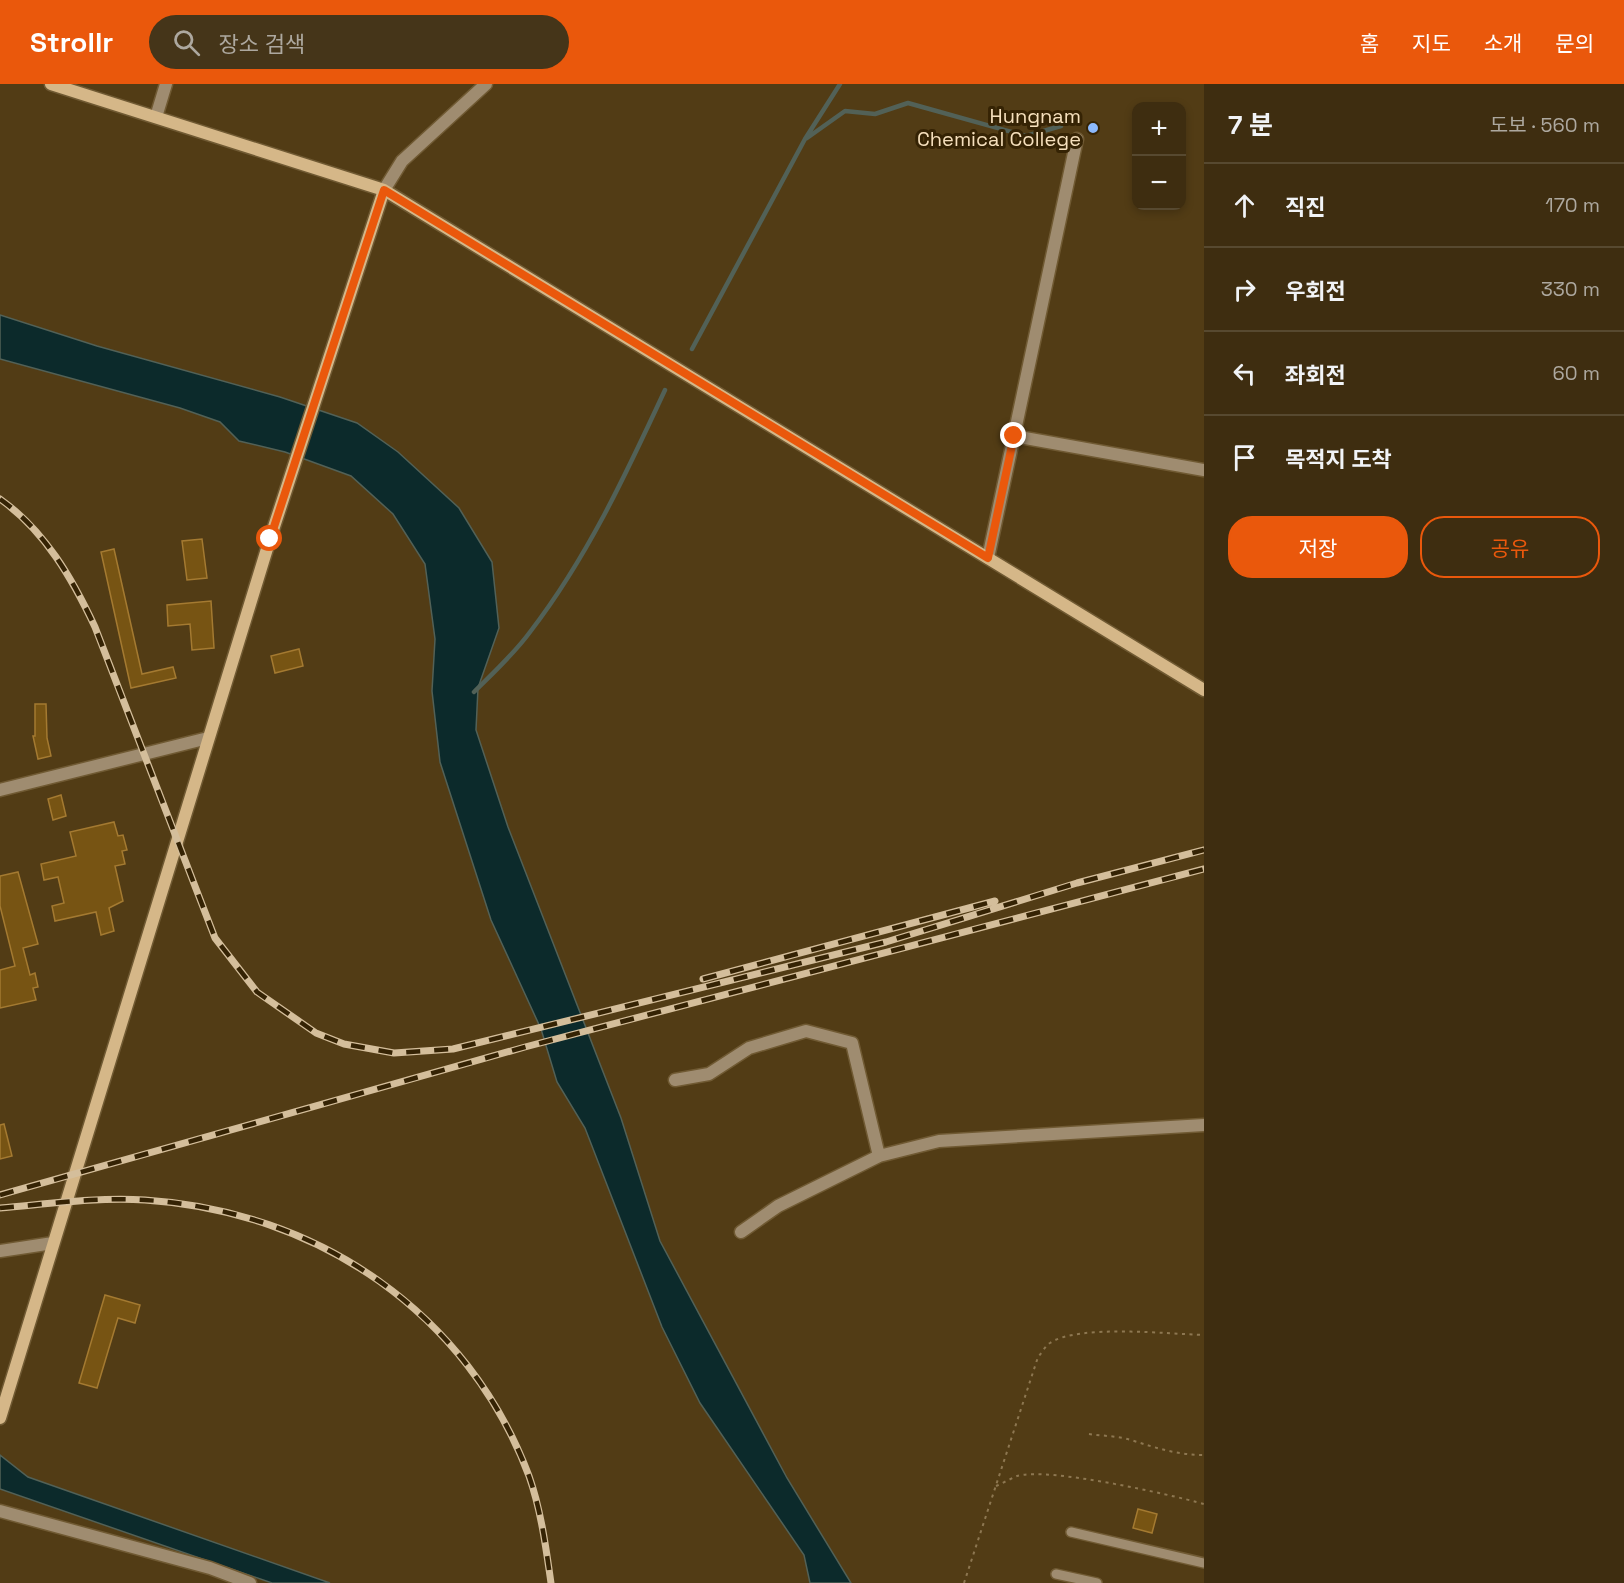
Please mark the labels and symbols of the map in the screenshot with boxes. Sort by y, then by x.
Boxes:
place label: Hungnam Chemical College [917,103,1081,152]
marker: Hungnam Chemical College [1086,121,1100,135]
route end [1000,422,1026,448]
route start [256,525,282,551]

